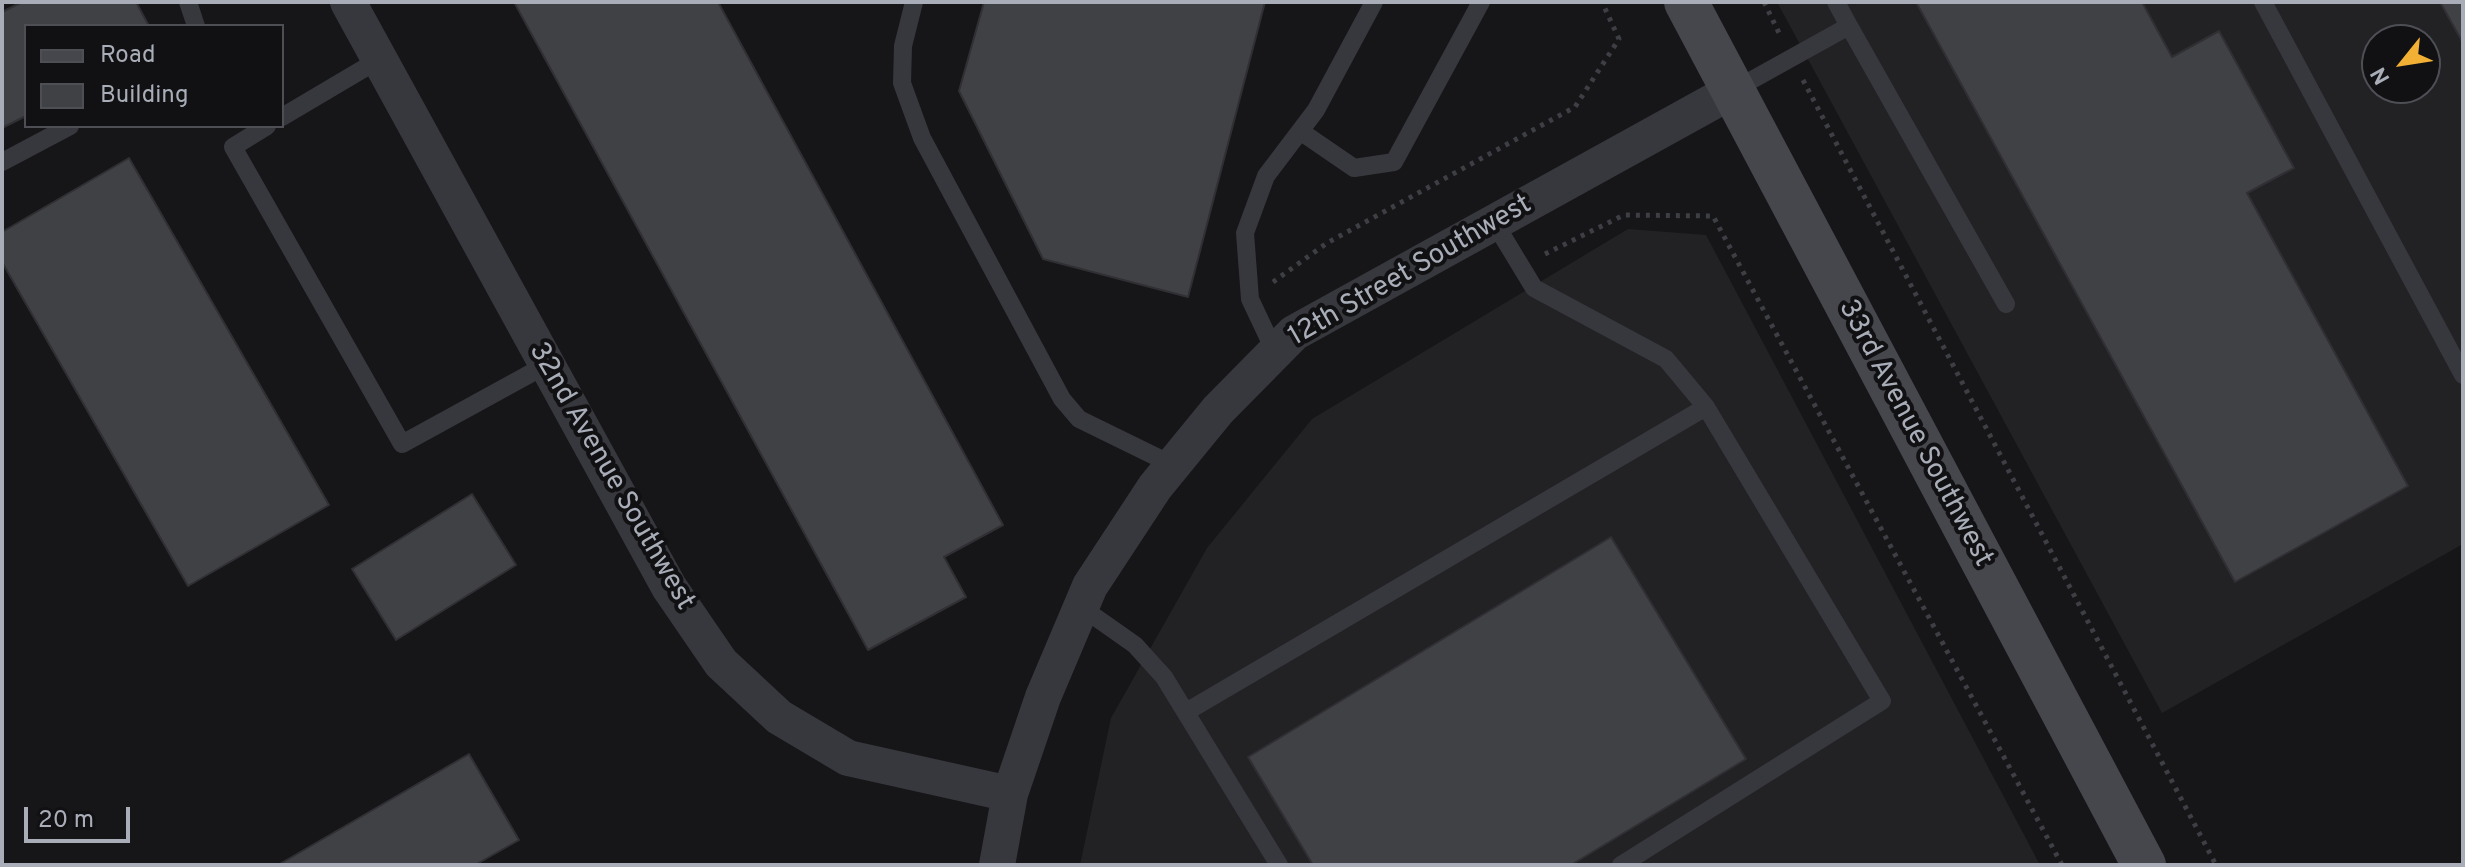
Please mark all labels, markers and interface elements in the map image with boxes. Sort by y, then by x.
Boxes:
legend [24,24,284,128]
north arrow [2361,24,2441,104]
text: Road [100,41,156,71]
text: N [2366,62,2397,89]
text: Building [100,81,189,111]
street label: 12th Street Southwest [1284,189,1538,355]
street label: 33rd Avenue Southwest [1829,295,1999,573]
street label: 32nd Avenue Southwest [520,337,700,617]
scale bar [28,791,134,841]
text: 20 m [38,806,94,836]

